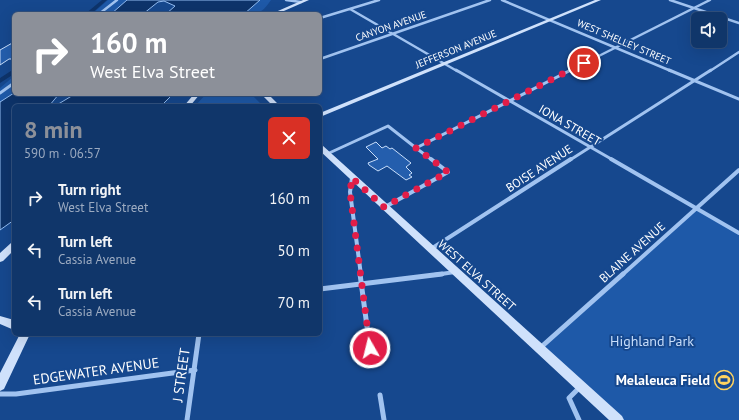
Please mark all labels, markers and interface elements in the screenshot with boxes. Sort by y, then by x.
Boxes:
street label: CANYON AVENUE [354,8,428,44]
map controls [691,12,727,48]
button: sound [691,12,727,48]
street label: WEST SHELLEY STREET [575,16,673,68]
text: 160 m [90,24,167,61]
street label: JEFFERSON AVENUE [413,27,498,72]
icon: right [24,28,76,80]
pin [567,46,601,80]
icon: arrive [573,52,595,74]
text: West Elva Street [90,60,215,83]
street label: IONA STREET [536,101,604,149]
text: 8 min [24,114,83,145]
button: close [268,117,310,159]
street label: BOISE AVENUE [503,141,575,195]
text: 590 m · 06:57 [24,145,101,162]
text: Turn right [58,180,121,199]
icon: right [24,187,46,209]
text: 160 m [269,189,310,208]
text: West Elva Street [58,199,148,216]
street label: BLAINE AVENUE [596,219,668,285]
text: Turn left [58,232,112,251]
street label: WEST ELVA STREET [435,236,519,314]
icon: left [24,239,46,261]
text: 50 m [277,241,310,260]
text: Cassia Avenue [58,251,136,268]
text: Turn left [58,284,112,303]
icon: left [24,291,46,313]
text: 70 m [277,293,310,312]
text: Cassia Avenue [58,303,136,320]
position arrow [349,327,391,369]
park label: Highland Park [610,332,694,350]
street label: J STREET [168,347,194,404]
street label: EDGEWATER AVENUE [32,353,160,389]
sports icon: Melaleuca Field [713,369,735,391]
place label: Melaleuca Field [616,371,710,389]

